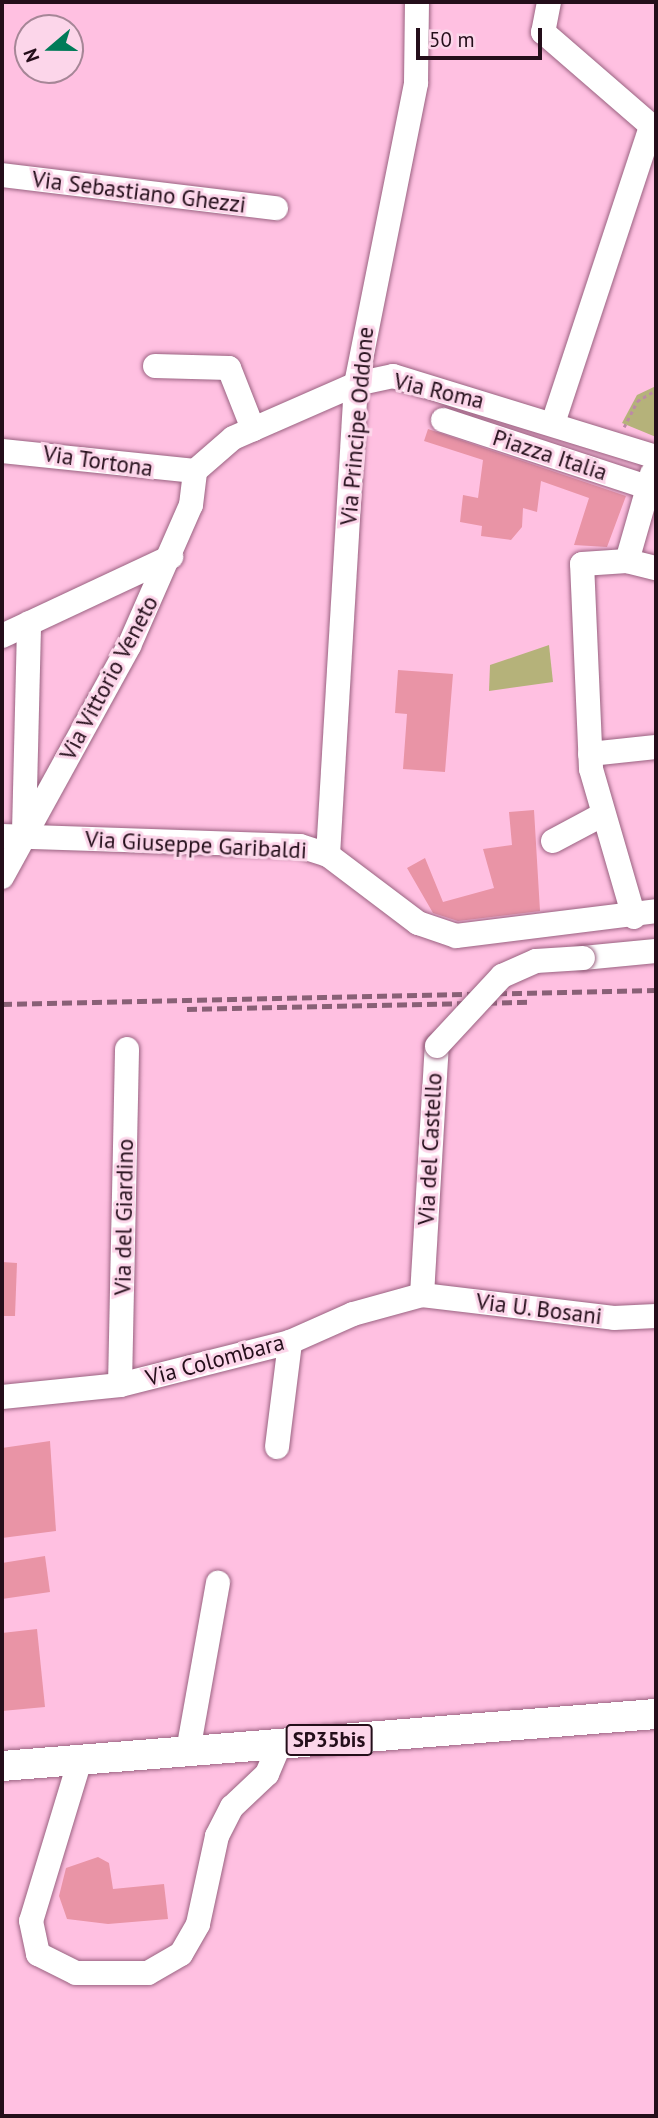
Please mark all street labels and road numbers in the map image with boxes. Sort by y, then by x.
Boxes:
street label: Via Sebastiano Ghezzi [30,165,248,219]
street label: Via Principe Oddone [335,326,379,526]
street label: Via Roma [391,367,487,415]
street label: Piazza Italia [489,424,611,486]
street label: Via Tortona [41,440,155,482]
street label: Via Vittorio Veneto [54,590,164,766]
street label: Via Giuseppe Garibaldi [84,825,308,865]
street label: Via del Castello [412,1072,448,1226]
street label: Via del Giardino [109,1138,139,1296]
street label: Via U. Bosani [474,1287,604,1331]
street label: Via Colombara [143,1328,287,1392]
road number: SP35bis [285,1722,373,1758]

